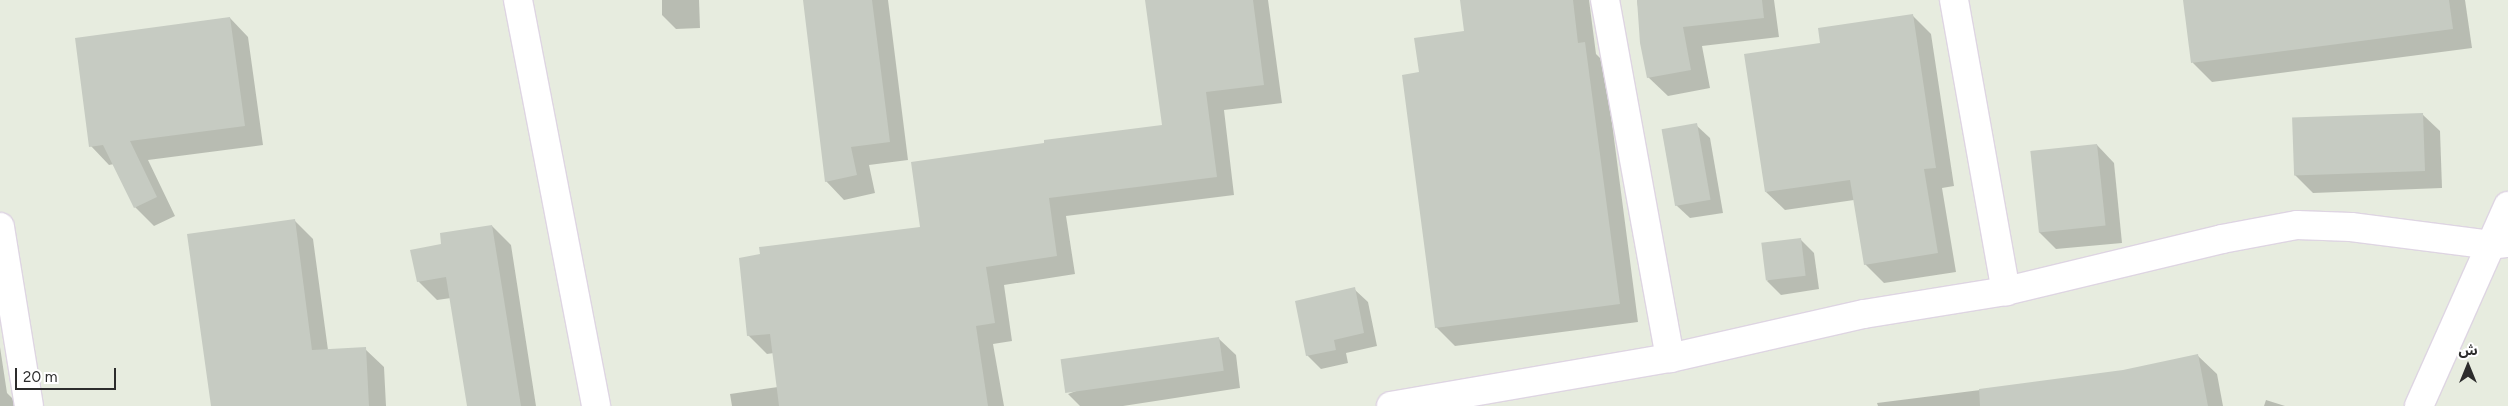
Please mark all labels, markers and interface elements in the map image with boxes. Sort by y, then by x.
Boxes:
north arrow [2443,341,2493,391]
text: ش [2458,342,2478,359]
scale bar [18,358,119,390]
text: 20 m [23,368,57,386]

